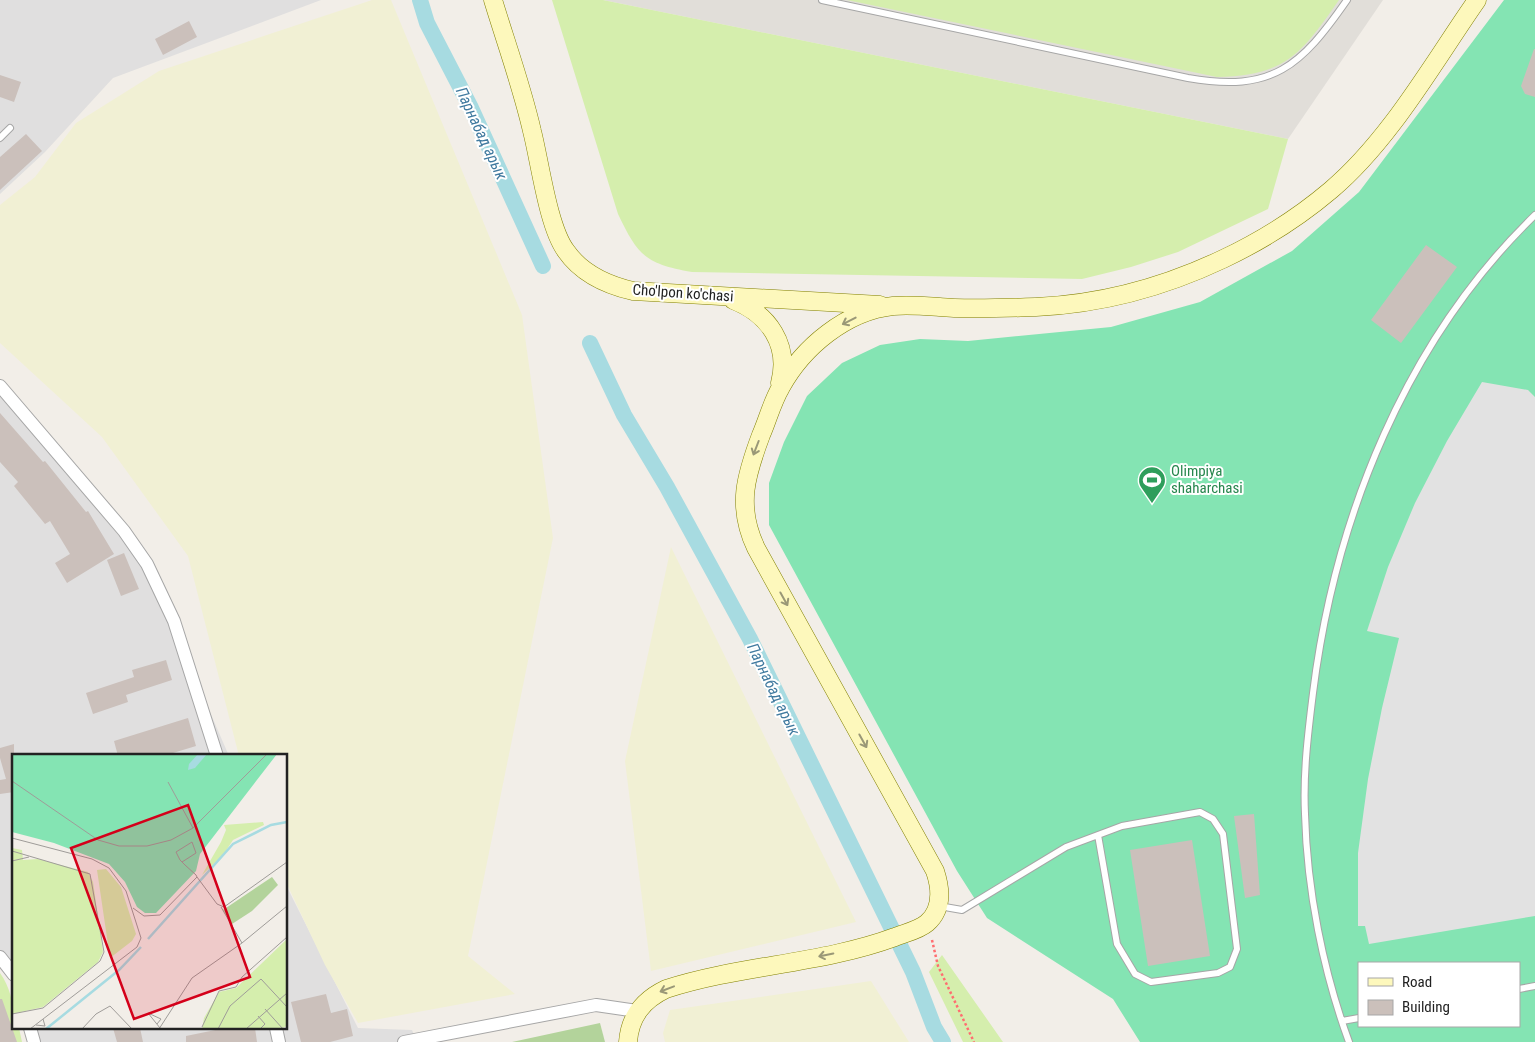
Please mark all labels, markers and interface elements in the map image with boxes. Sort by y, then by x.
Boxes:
water label: Парнабад арык [452,84,512,183]
street label: Cho'lpon ko'chasi [632,280,734,306]
one-way arrow [842,317,857,326]
one-way arrow [751,440,761,455]
place label: Olimpiya shaharchasi [1171,462,1243,497]
sports icon: Olimpiya shaharchasi [1137,465,1167,504]
one-way arrow [780,592,790,606]
water label: Парнабад арык [743,640,804,739]
one-way arrow [858,734,868,749]
inset map [12,754,288,1030]
one-way arrow [819,950,835,960]
legend [1358,962,1520,1027]
text: Road [1402,973,1432,991]
one-way arrow [660,986,675,995]
text: Building [1402,998,1450,1016]

